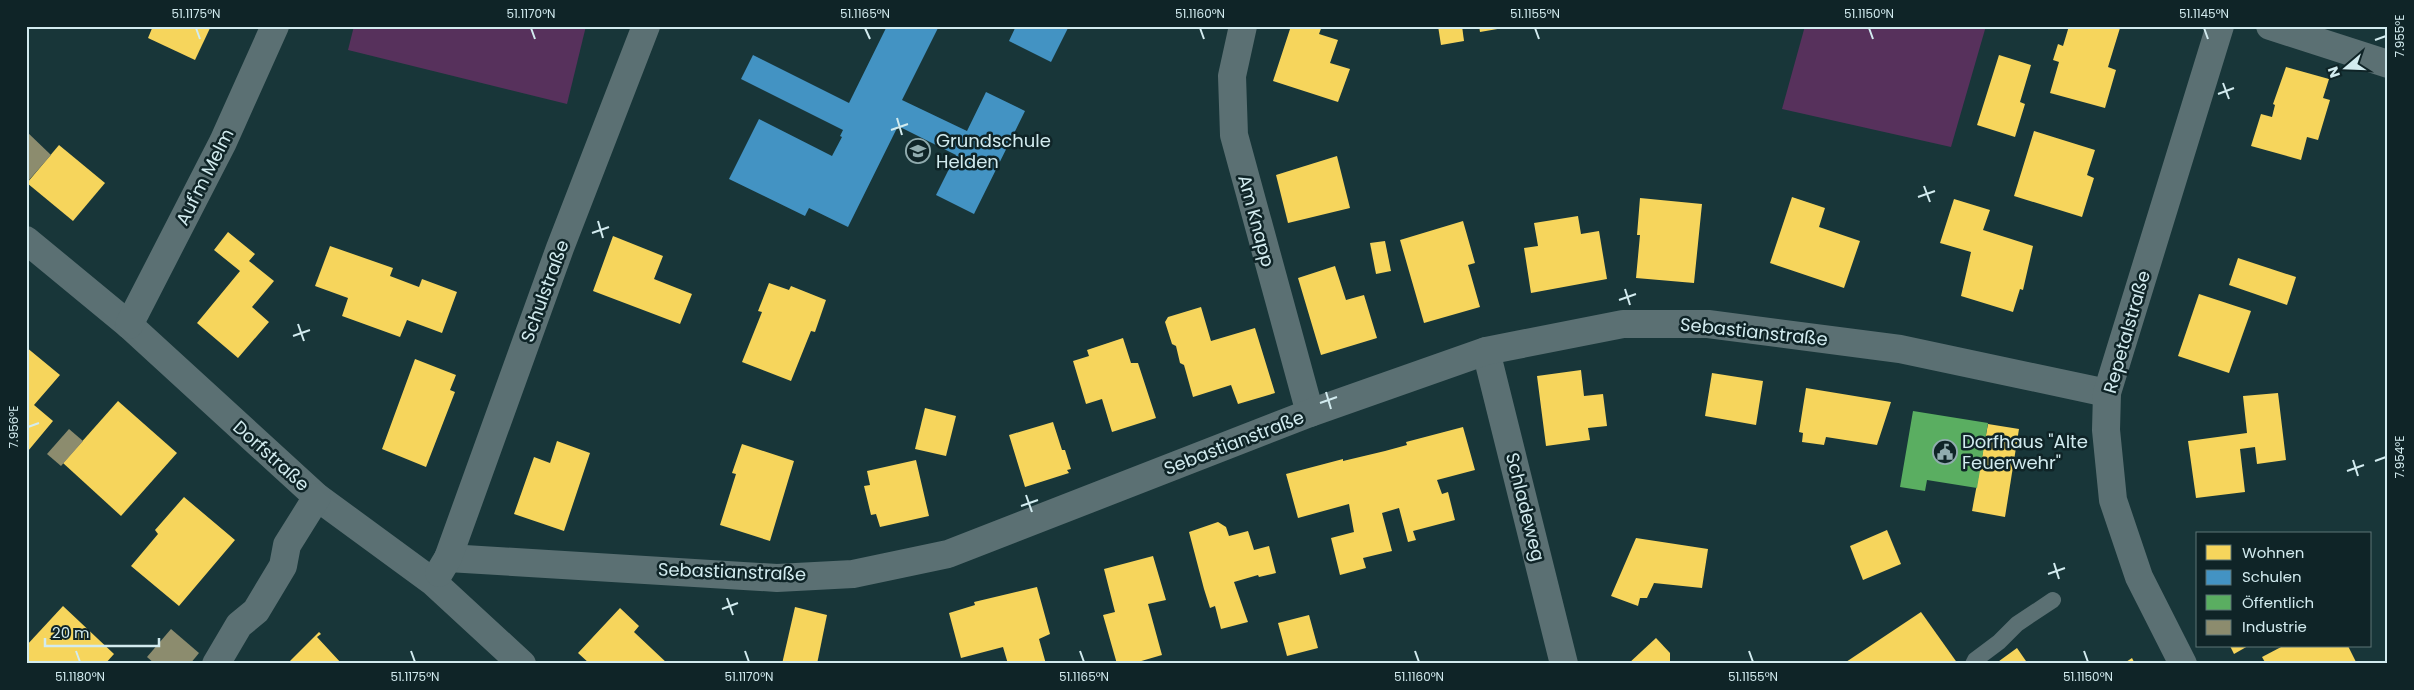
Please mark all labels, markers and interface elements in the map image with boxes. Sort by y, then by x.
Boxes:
text: 51.1175°N [171,5,221,22]
text: 51.1170°N [506,5,556,22]
text: 51.1165°N [840,5,890,22]
text: 51.1160°N [1175,5,1225,22]
text: 51.1155°N [1510,5,1560,22]
text: 51.1150°N [1844,5,1894,22]
text: 51.1145°N [2179,5,2229,22]
text: 7.955°E [2391,15,2408,57]
north arrow [2322,42,2372,92]
text: N [2323,64,2345,80]
street label: Auf'm Melm [169,124,240,229]
place label: Grundschule Helden [936,128,1051,174]
school or university icon: Grundschule Helden [905,138,931,164]
street label: Am Knapp [1232,172,1281,270]
street label: Schulstraße [514,236,575,345]
street label: Repetalstraße [2097,267,2156,396]
street label: Sebastianstraße [1679,311,1829,352]
street label: Sebastianstraße [1160,404,1308,481]
text: 7.956°E [5,406,22,448]
street label: Dorfstraße [228,415,315,497]
place label: Dorfhaus "Alte Feuerwehr" [1962,429,2088,475]
text: 7.954°E [2391,436,2408,478]
public building icon: Dorfhaus "Alte Feuerwehr" [1932,439,1958,465]
street label: Schladeweg [1500,450,1551,564]
legend [2196,532,2372,648]
text: Wohnen [2242,542,2304,563]
street label: Sebastianstraße [657,556,807,587]
text: Schulen [2242,566,2302,587]
text: Öffentlich [2242,592,2314,613]
scale bar [45,615,159,647]
text: Industrie [2242,616,2307,637]
text: 20 m [52,622,90,643]
text: 51.1180°N [55,668,105,685]
text: 51.1175°N [390,668,440,685]
text: 51.1170°N [724,668,774,685]
text: 51.1165°N [1059,668,1109,685]
text: 51.1160°N [1394,668,1444,685]
text: 51.1155°N [1728,668,1778,685]
text: 51.1150°N [2063,668,2113,685]

